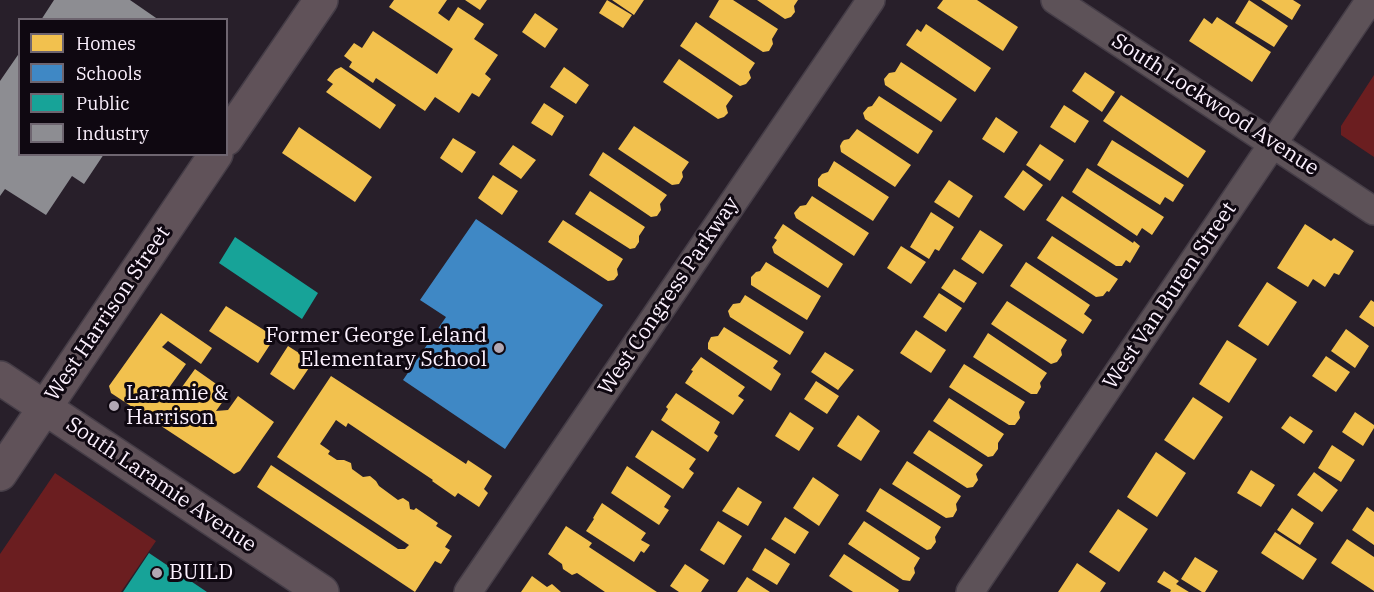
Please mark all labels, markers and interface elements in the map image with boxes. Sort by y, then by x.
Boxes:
legend [18,18,228,156]
street label: South Lockwood Avenue [1107,29,1323,181]
text: Homes [76,32,136,55]
text: Schools [76,62,142,85]
text: Public [76,92,130,115]
text: Industry [76,122,149,145]
street label: West Congress Parkway [593,192,745,400]
street label: West Van Buren Street [1098,198,1242,394]
street label: West Harrison Street [40,222,176,406]
place label: Former George Leland Elementary School [265,323,487,373]
marker: Former George Leland Elementary School [492,341,506,355]
place label: Laramie & Harrison [126,381,228,431]
marker: Laramie & Harrison [107,399,121,413]
street label: South Laramie Avenue [61,412,261,558]
place label: BUILD [169,560,233,586]
marker: BUILD [150,566,164,580]

